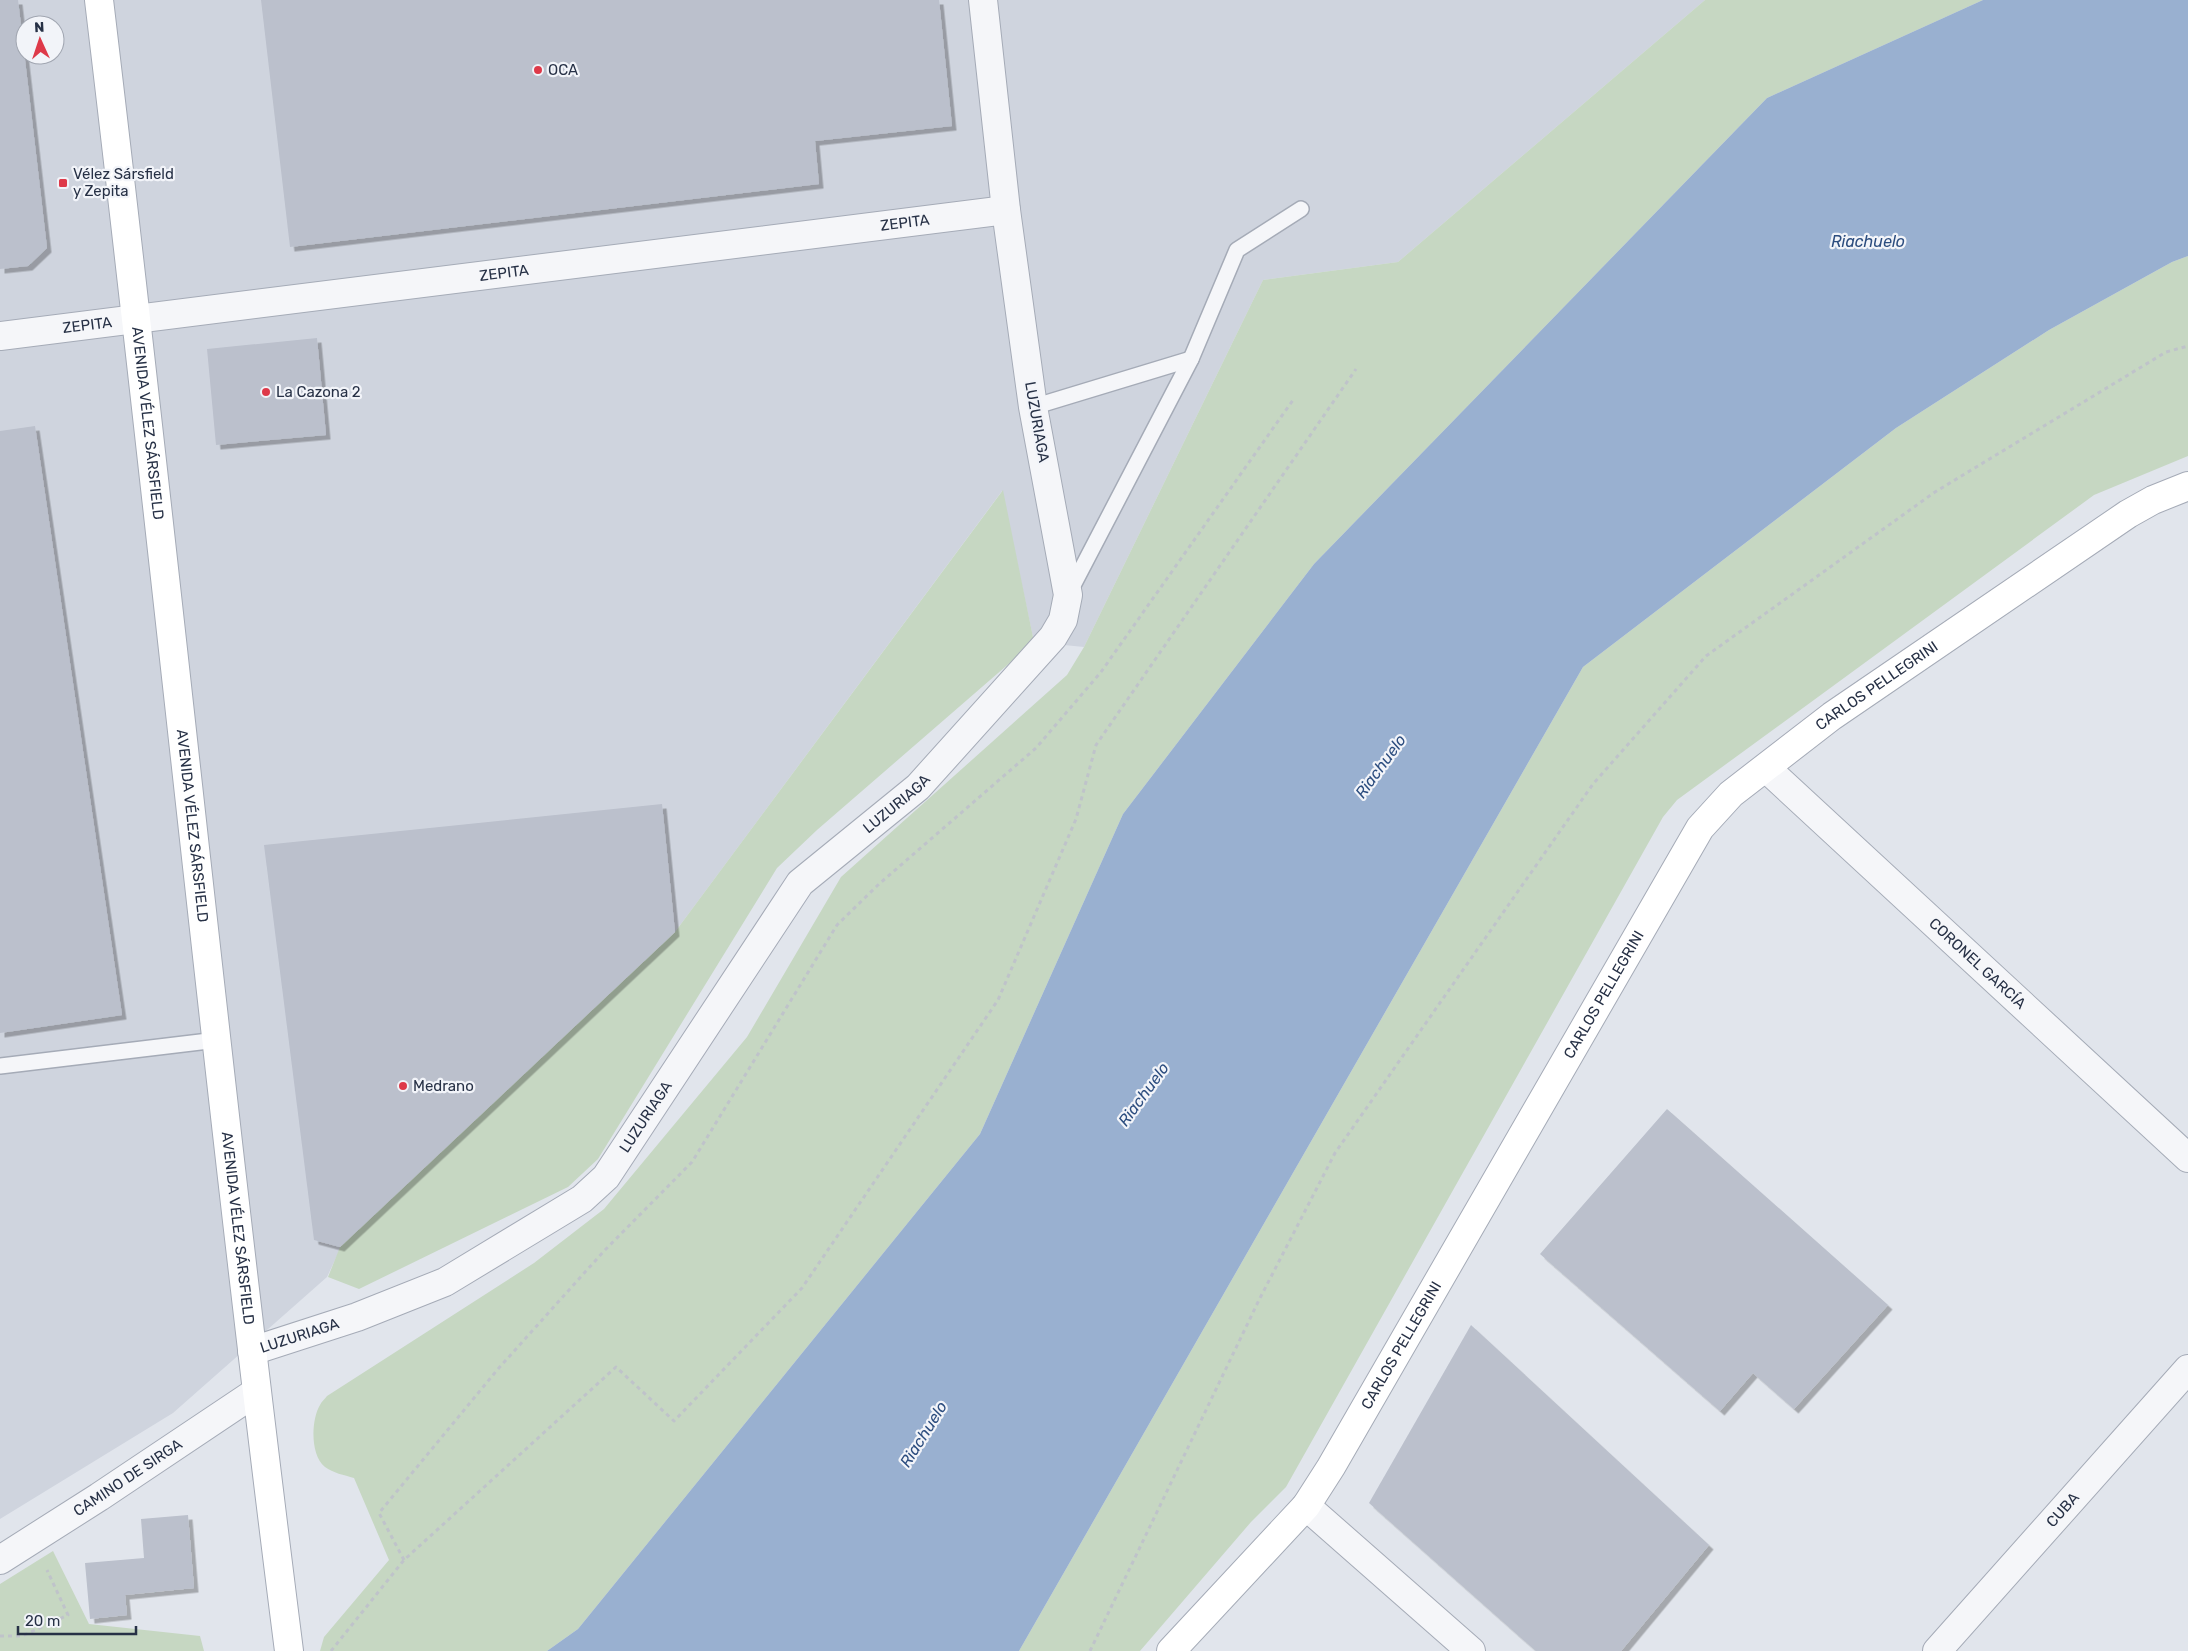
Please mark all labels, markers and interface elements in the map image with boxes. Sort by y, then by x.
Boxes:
north arrow [15,15,65,65]
text: N [34,19,45,36]
place label: OCA [548,61,578,79]
marker: OCA [532,64,544,76]
place label: Vélez Sársfield y Zepita [73,165,174,200]
marker: Vélez Sársfield y Zepita [57,177,69,189]
street label: ZEPITA [879,211,931,235]
water label: Riachuelo [1831,232,1905,251]
street label: ZEPITA [478,261,530,285]
street label: ZEPITA [62,313,113,337]
street label: AVENIDA VÉLEZ SÁRSFIELD [128,326,168,521]
street label: LUZURIAGA [1021,380,1053,464]
place label: La Cazona 2 [276,383,361,401]
marker: La Cazona 2 [260,386,272,398]
street label: CARLOS PELLEGRINI [1812,637,1941,734]
street label: AVENIDA VÉLEZ SÁRSFIELD [173,728,212,923]
water label: Riachuelo [1351,731,1410,802]
street label: LUZURIAGA [859,771,934,837]
street label: CORONEL GARCÍA [1925,914,2030,1013]
street label: CARLOS PELLEGRINI [1560,927,1648,1062]
water label: Riachuelo [1114,1059,1173,1130]
place label: Medrano [413,1077,474,1095]
street label: LUZURIAGA [616,1078,676,1156]
marker: Medrano [397,1080,409,1092]
street label: AVENIDA VÉLEZ SÁRSFIELD [218,1131,258,1326]
street label: CARLOS PELLEGRINI [1357,1278,1445,1412]
street label: LUZURIAGA [258,1314,341,1357]
water label: Riachuelo [896,1398,951,1471]
street label: CAMINO DE SIRGA [70,1435,185,1520]
street label: CUBA [2042,1489,2083,1531]
scale bar [18,1604,135,1636]
text: 20 m [25,1612,60,1630]

